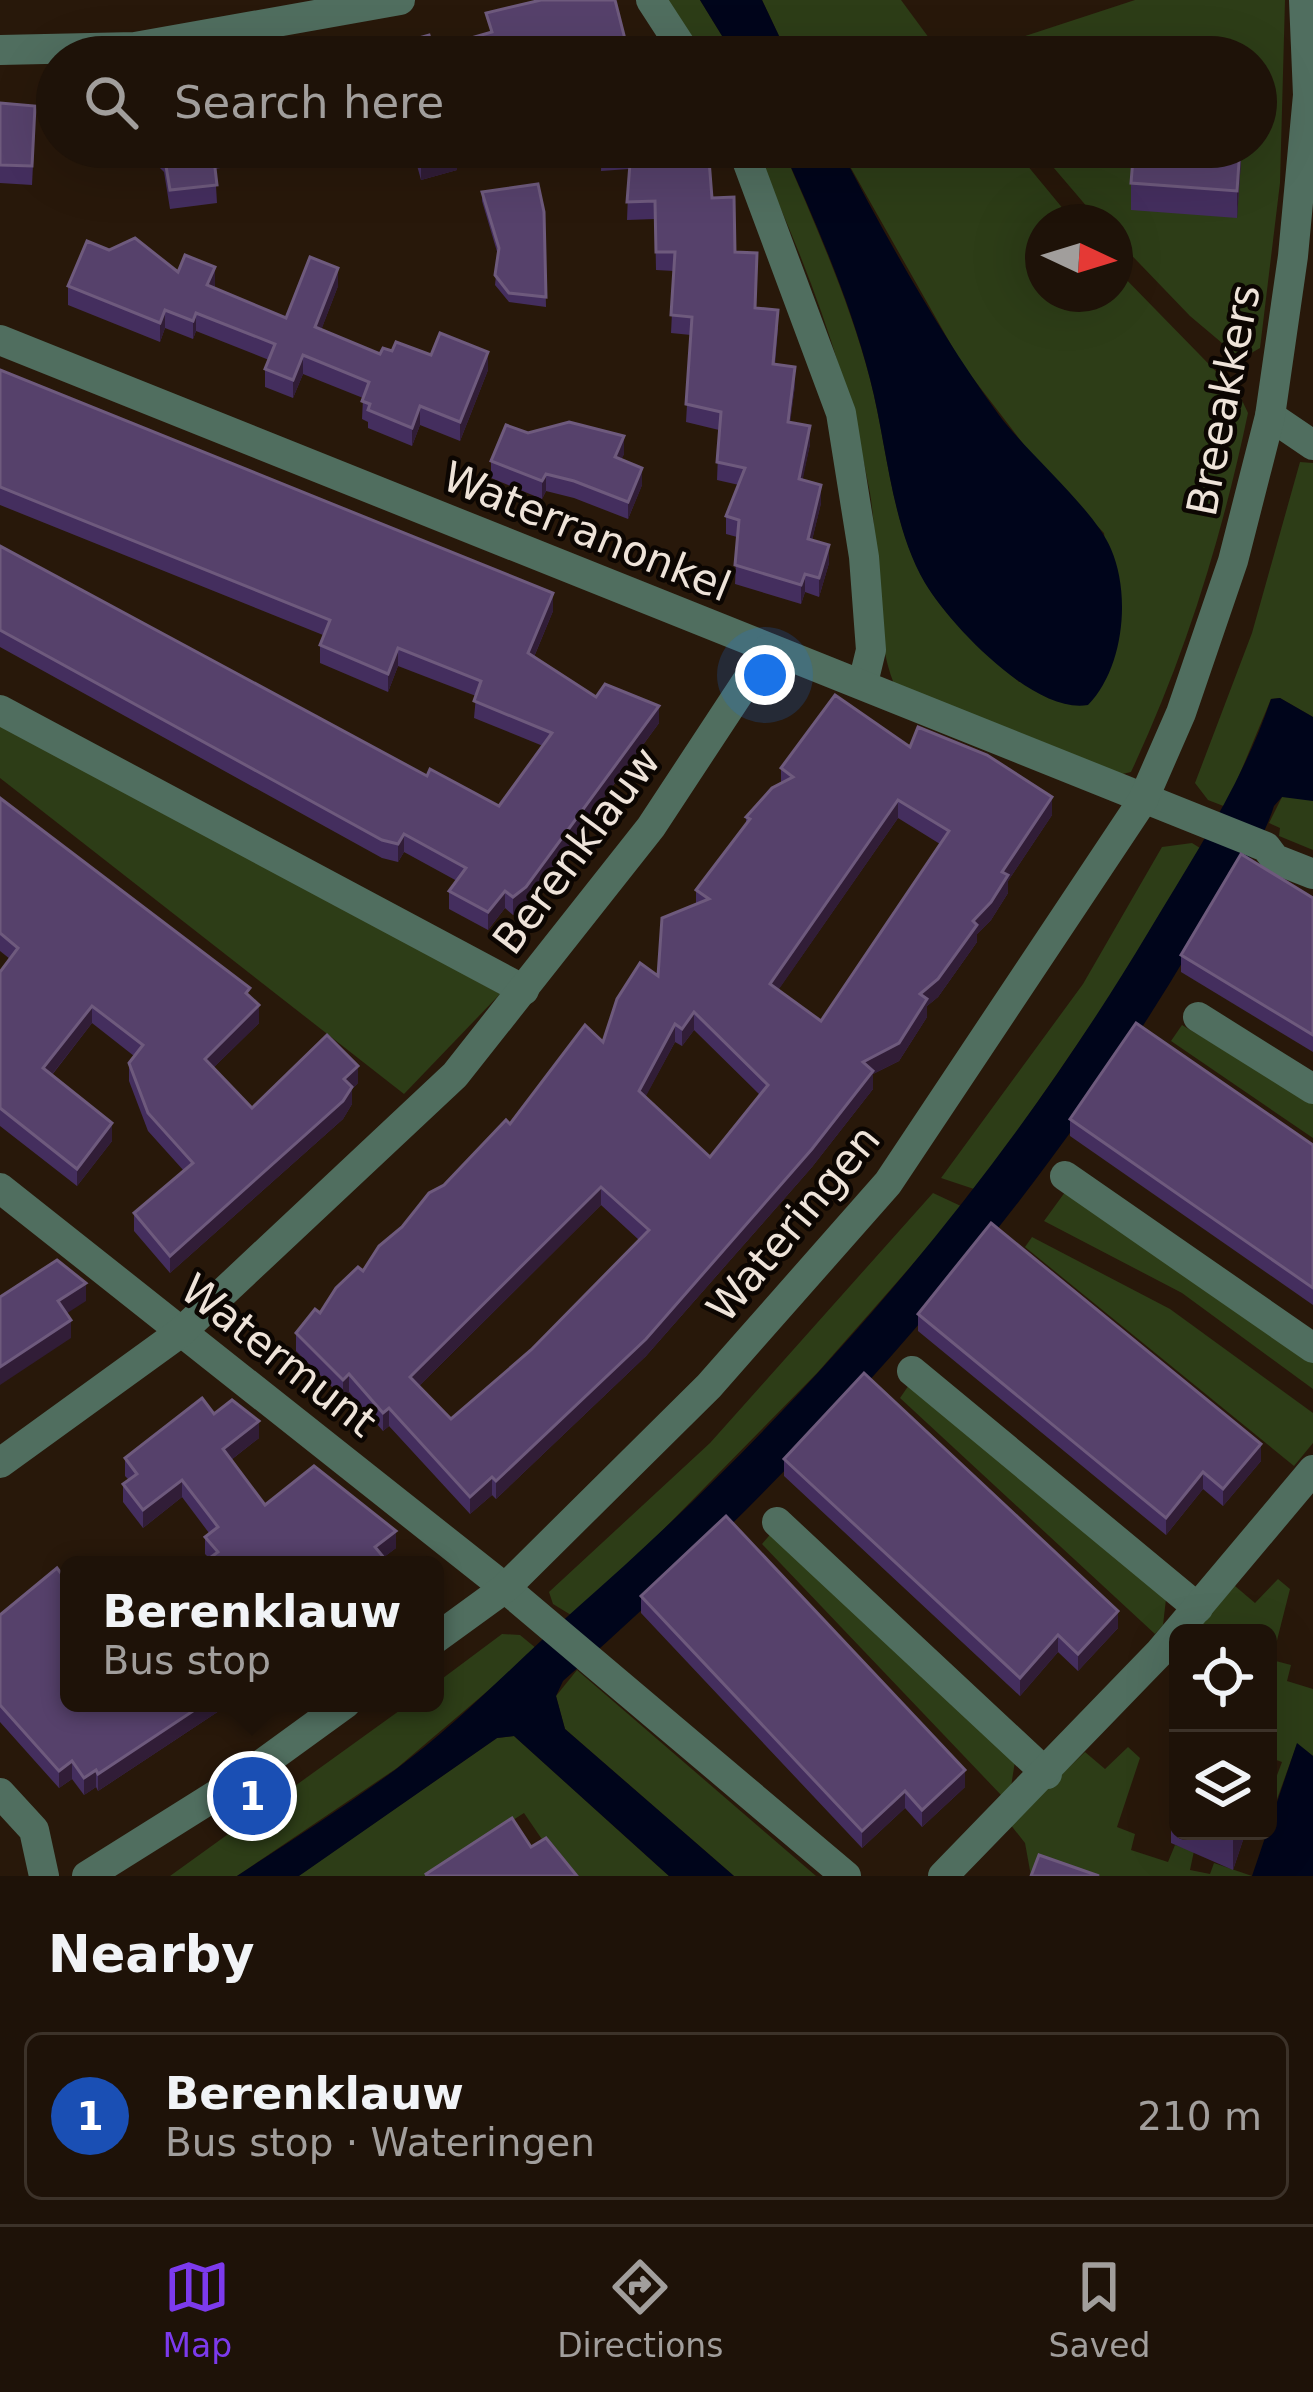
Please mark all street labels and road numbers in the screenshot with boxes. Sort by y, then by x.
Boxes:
street label: Breeakkers [1177,280,1270,520]
street label: Waterranonkel [436,451,738,611]
street label: Berenklauw [483,737,670,963]
street label: Wateringen [697,1115,890,1332]
street label: Watermunt [171,1264,386,1447]

